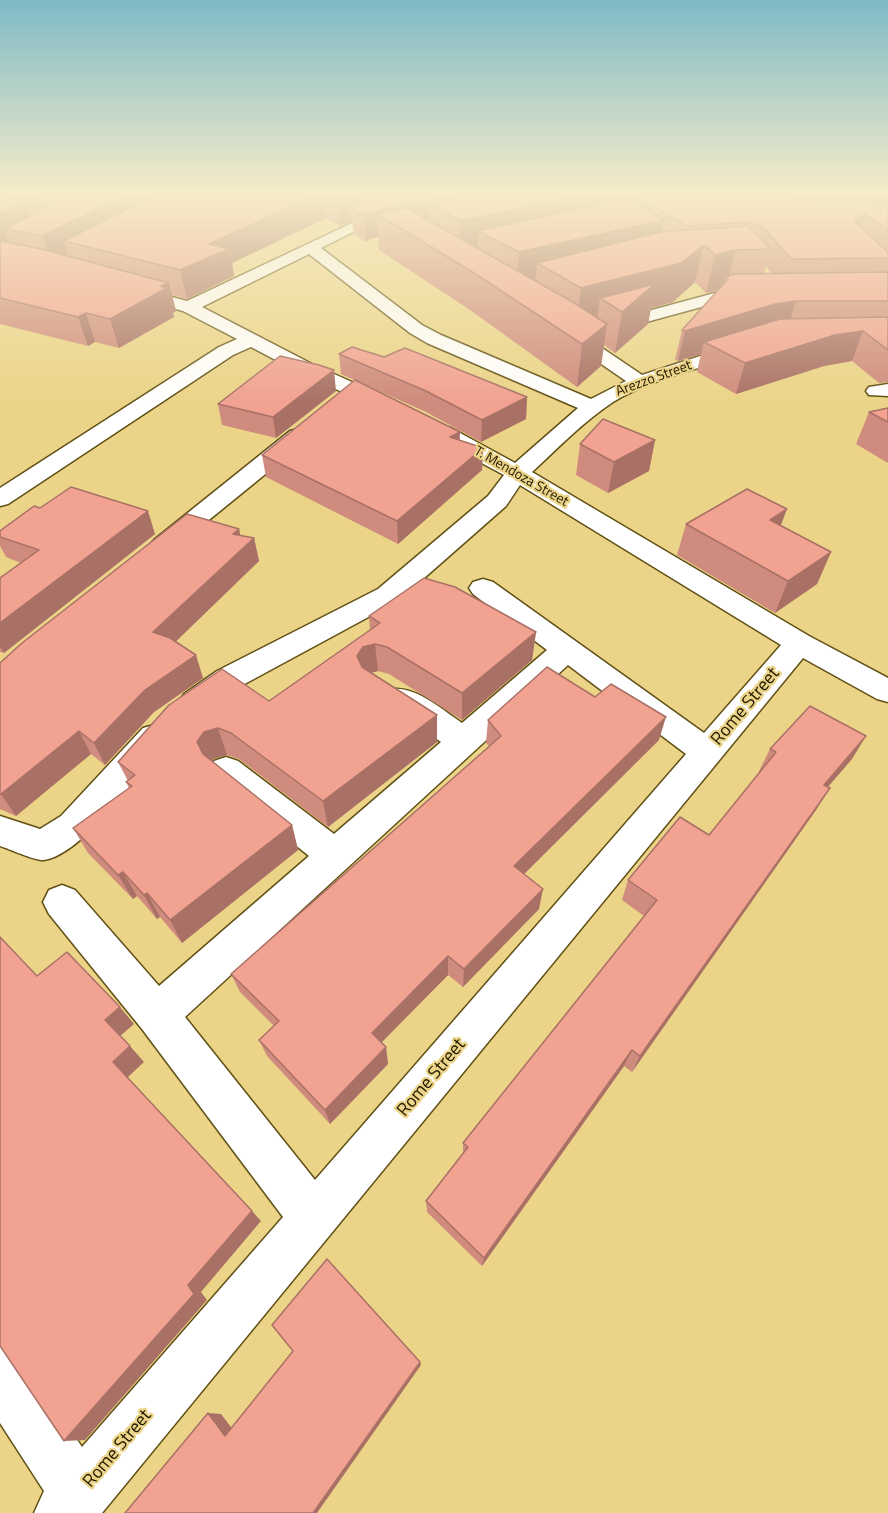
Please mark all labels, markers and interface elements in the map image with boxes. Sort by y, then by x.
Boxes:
street label: Arezzo Street [614,358,694,400]
street label: T. Mendoza Street [471,443,571,511]
street label: Rome Street [707,664,785,750]
street label: Rome Street [393,1035,471,1121]
street label: Rome Street [79,1406,157,1492]

